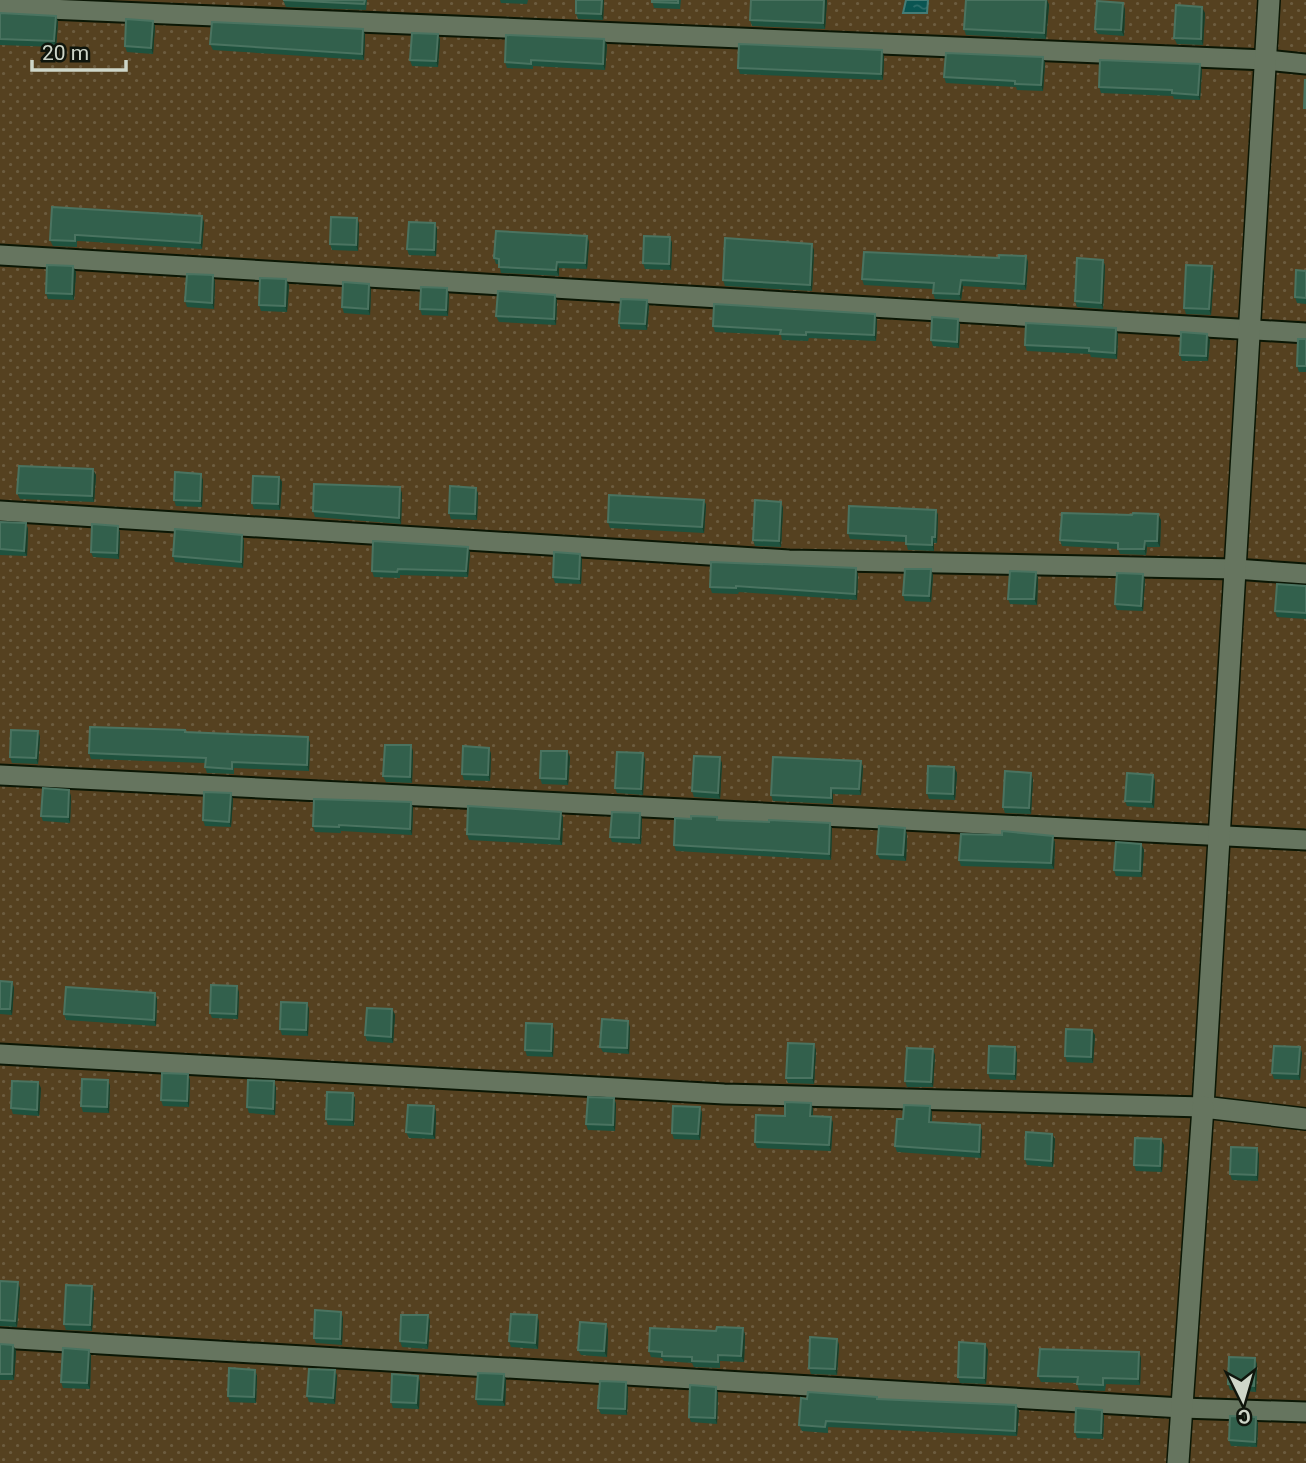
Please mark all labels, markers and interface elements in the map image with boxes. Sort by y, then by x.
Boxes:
scale bar [32,28,126,72]
text: 20 m [42,41,89,65]
north arrow [1208,1365,1278,1435]
text: С [1237,1404,1252,1428]

